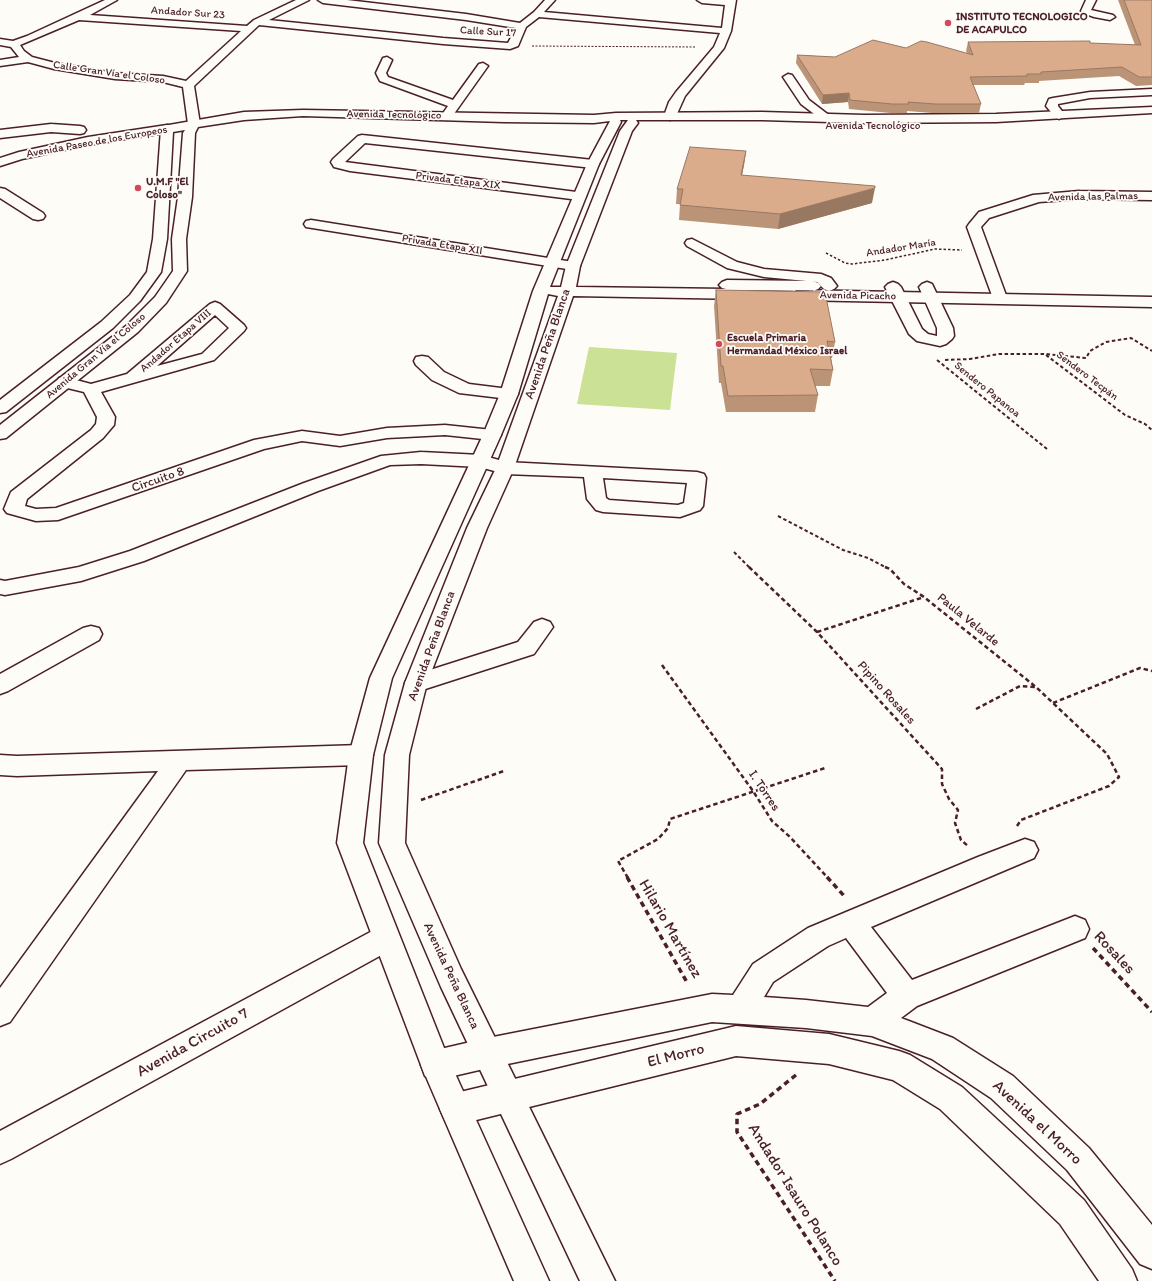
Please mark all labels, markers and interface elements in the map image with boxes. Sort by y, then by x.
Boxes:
street label: Andador Sur 23 [151,4,225,22]
place label: INSTITUTO TECNOLOGICO DE ACAPULCO [956,10,1088,36]
marker: INSTITUTO TECNOLOGICO DE ACAPULCO [943,18,953,28]
street label: Calle Sur 17 [459,24,517,40]
street label: Calle Gran Vía el Coloso [52,59,166,87]
street label: Avenida Tecnológico [346,108,442,122]
street label: Avenida Tecnológico [826,119,920,133]
street label: Avenida Paseo de los Europeos [25,123,169,161]
street label: Privada Etapa XIX [415,169,501,193]
place label: U.M.F "El Coloso" [146,175,189,201]
marker: U.M.F "El Coloso" [133,183,143,193]
street label: Avenida las Palmas [1048,190,1138,204]
street label: Privada Etapa XII [401,232,483,258]
street label: Andador María [865,236,937,260]
street label: Avenida Peña Blanca [522,287,574,401]
street label: Avenida Picacho [820,289,896,303]
street label: Andador Etapa VIII [138,306,214,376]
street label: Avenida Gran Vía el Coloso [43,310,149,402]
place label: Escuela Primaria Hermandad México Israel [727,331,847,357]
marker: Escuela Primaria Hermandad México Israel [714,339,724,349]
street label: Sendero Tecpán [1053,348,1121,404]
street label: Sendero Papanoa [951,359,1023,421]
street label: Circuito 8 [130,464,186,496]
street label: Avenida Peña Blanca [405,589,459,703]
street label: Paula Velarde [934,590,1002,650]
street label: Pipino Rosales [853,658,919,728]
street label: I. Torres [745,768,783,814]
street label: Hilario Martínez [634,876,706,982]
street label: Avenida Peña Blanca [420,920,482,1032]
street label: Rosales [1089,927,1139,979]
street label: Avenida Circuito 7 [134,1004,252,1082]
street label: El Morro [645,1040,707,1072]
street label: Avenida el Morro [988,1077,1086,1169]
street label: Andador Isauro Polanco [743,1120,847,1270]

